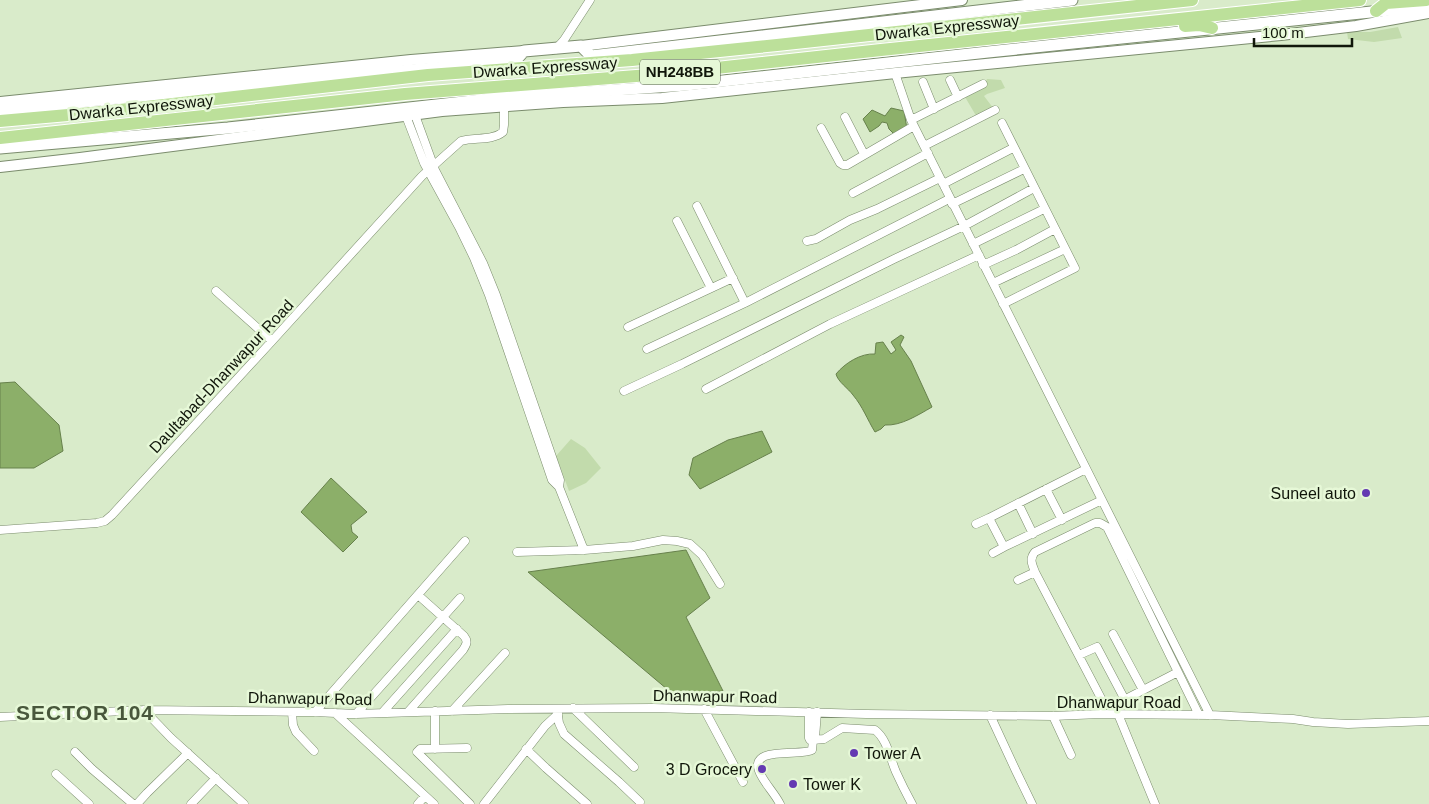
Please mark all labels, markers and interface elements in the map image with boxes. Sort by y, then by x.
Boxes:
street label: Dwarka Expressway [874,11,1020,44]
scale bar [1254,15,1352,47]
text: 100 m [1262,24,1304,41]
street label: Dwarka Expressway [472,54,618,81]
road number: NH248BB [640,60,720,84]
street label: Dwarka Expressway [68,91,214,124]
street label: Daultabad-Dhanwapur Road [146,296,297,456]
place label: Suneel auto [1271,485,1356,502]
marker: Suneel auto [1360,487,1372,499]
street label: Dhanwapur Road [653,687,777,706]
street label: Dhanwapur Road [248,689,372,708]
street label: Dhanwapur Road [1057,694,1181,711]
district label: SECTOR 104 [16,701,154,724]
place label: Tower A [864,745,921,762]
marker: Tower A [848,747,860,759]
place label: 3 D Grocery [666,761,752,778]
marker: 3 D Grocery [756,763,768,775]
place label: Tower K [803,776,861,793]
marker: Tower K [787,778,799,790]

